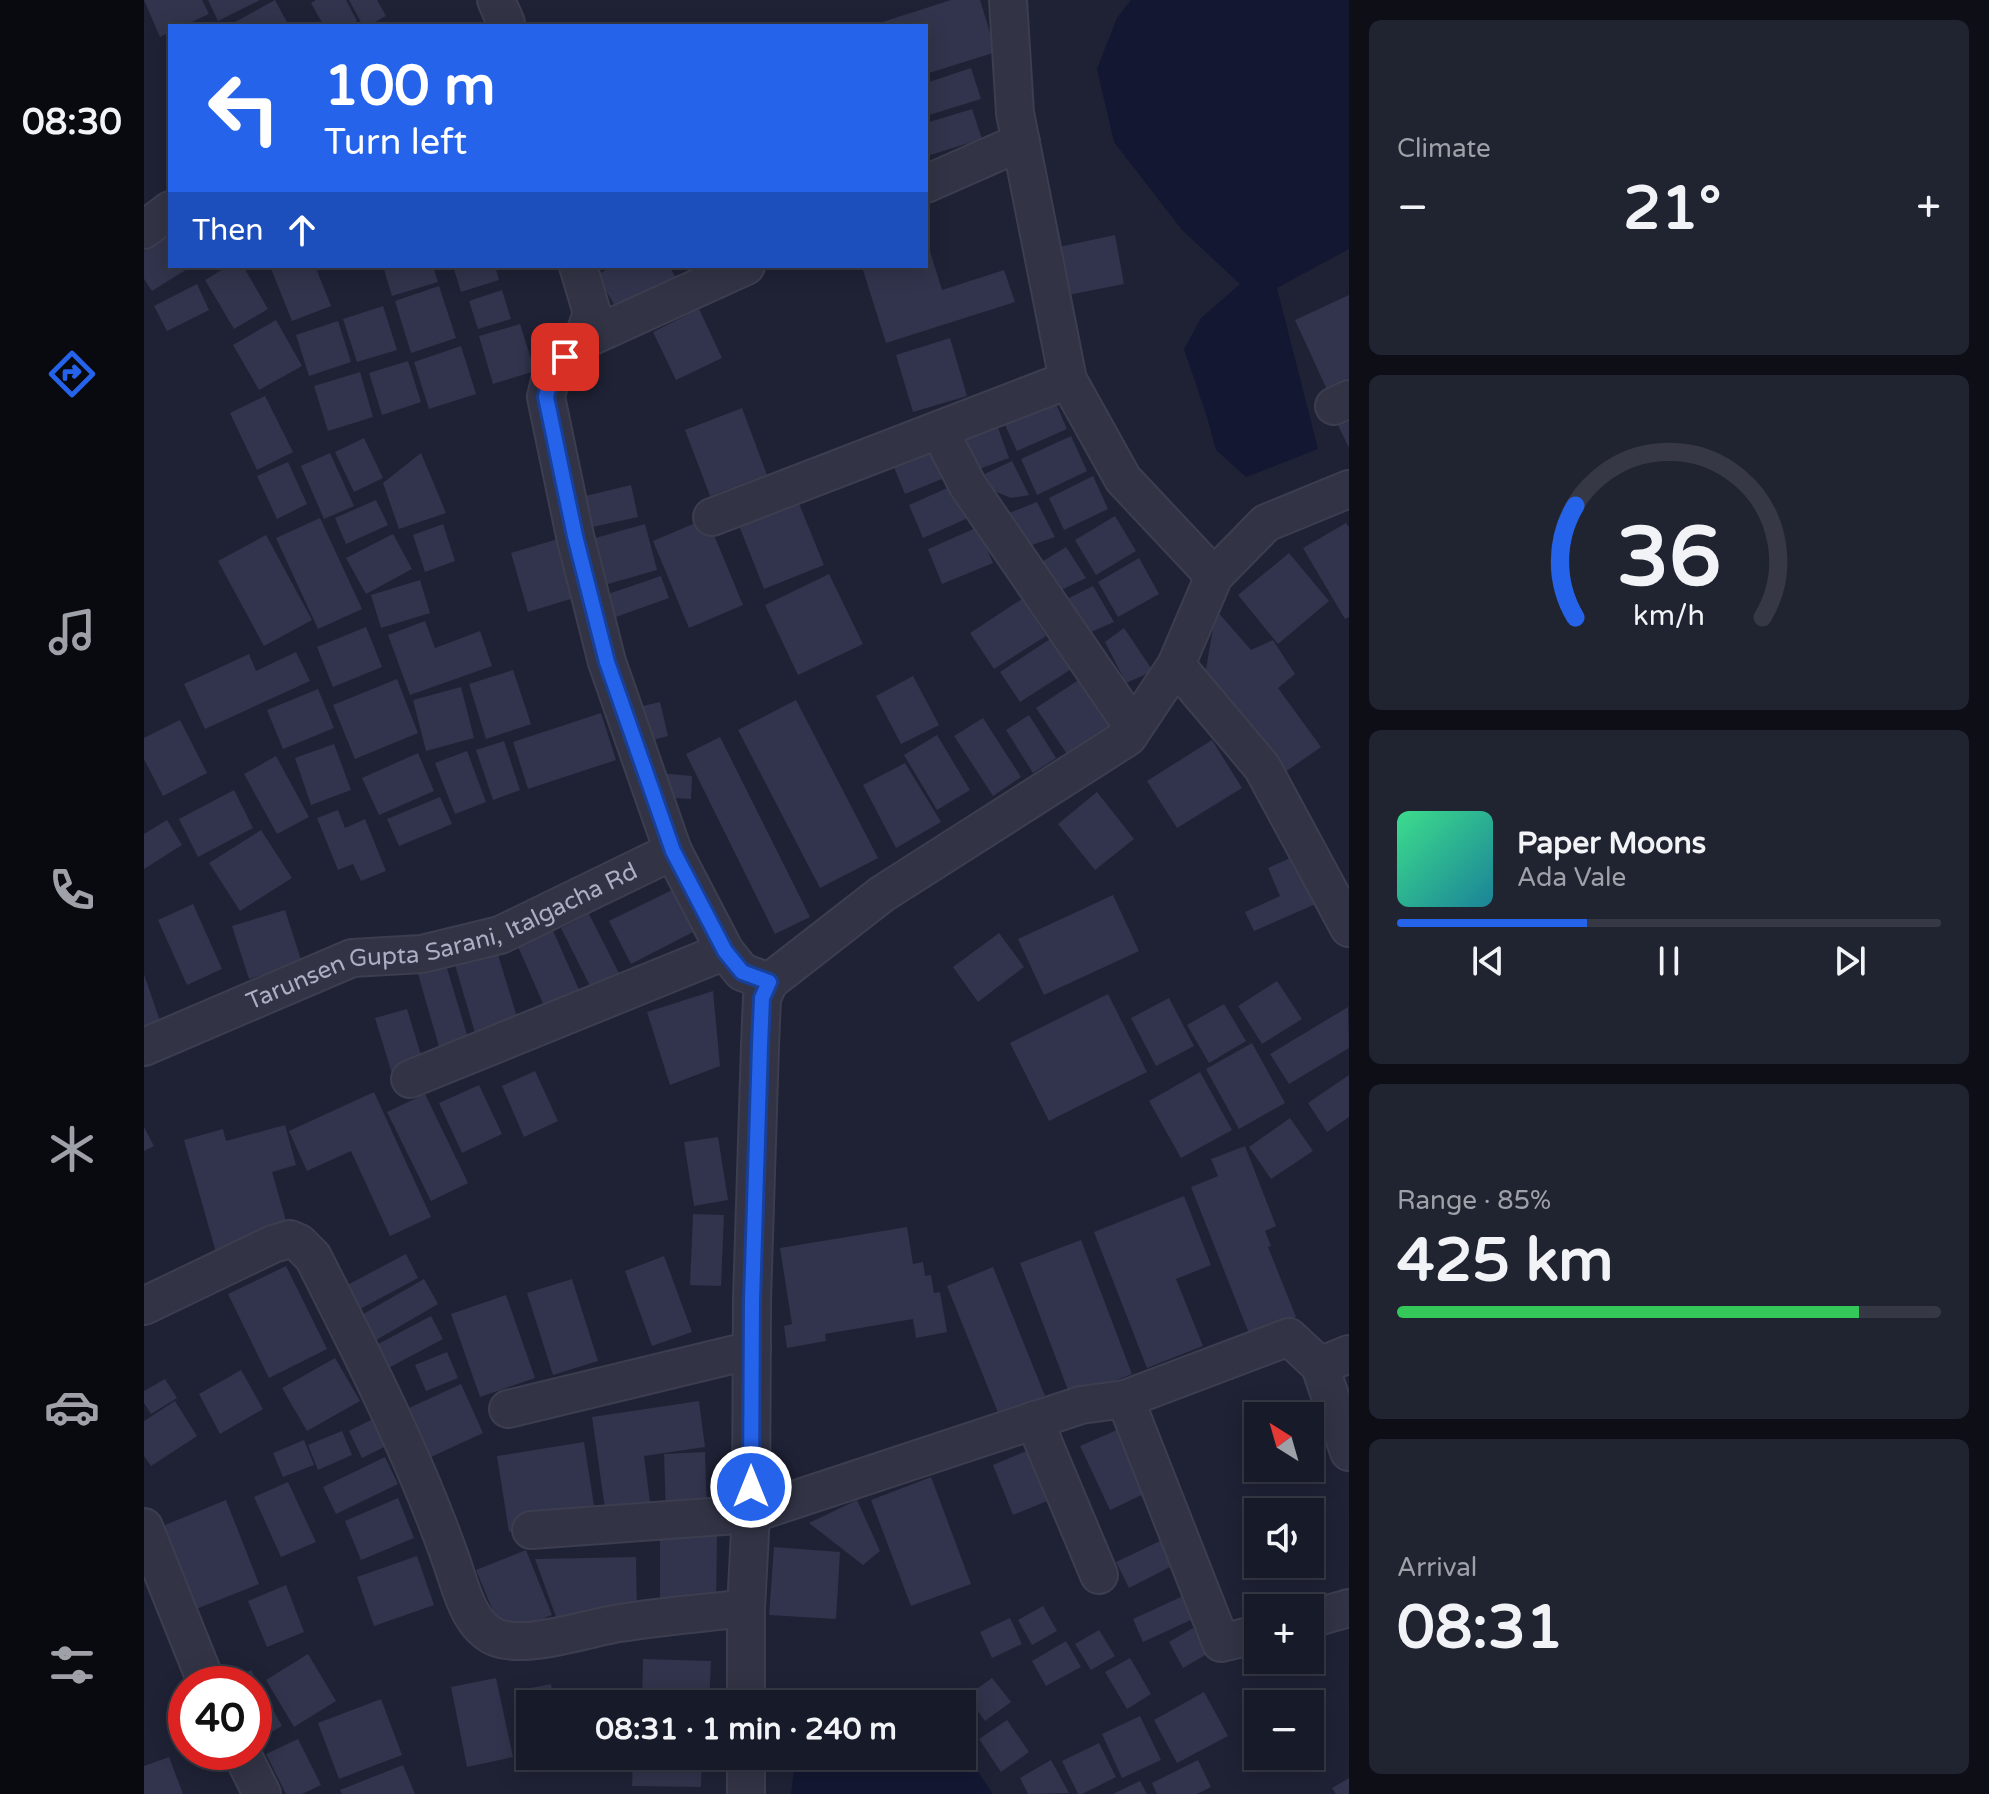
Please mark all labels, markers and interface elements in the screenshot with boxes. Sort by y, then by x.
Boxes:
text: 100 m [324,53,495,120]
icon: left [192,56,296,160]
text: 08:30 [22,101,122,144]
text: Turn left [324,121,467,164]
text: Climate [1397,133,1491,164]
text: 21° [1623,173,1721,245]
text: − [1397,182,1428,235]
text: + [1916,182,1941,235]
icon: ahead [280,208,324,252]
text: Then [192,212,264,249]
pin [531,323,599,391]
icon: arrive [543,335,587,379]
icon: directions [44,346,100,402]
text: 36 [1617,508,1721,608]
text: km/h [1633,599,1705,633]
icon: music [44,604,100,660]
text: Paper Moons [1517,825,1706,862]
street label: Tarunsen Gupta Sarani, Italgacha Rd [242,856,642,1016]
icon: phone [44,862,100,918]
text: Ada Vale [1517,862,1626,893]
icon: previous [1466,939,1510,983]
icon: pause [1647,939,1691,983]
icon: next [1828,939,1872,983]
icon: climate [44,1121,100,1177]
text: Range · 85% [1397,1185,1551,1216]
text: 425 km [1397,1225,1613,1297]
icon: car [44,1379,100,1435]
north arrow [1244,1402,1324,1482]
map controls [1244,1402,1324,1770]
position arrow [709,1445,793,1529]
button: sound [1244,1498,1324,1578]
text: Arrival [1397,1552,1477,1583]
text: 08:31 [1397,1592,1563,1664]
button: + [1244,1594,1324,1674]
icon: filters [44,1637,100,1693]
speed limit sign: 40 [168,1666,272,1770]
button: − [1244,1690,1324,1770]
text: 08:31 · 1 min · 240 m [595,1711,897,1748]

